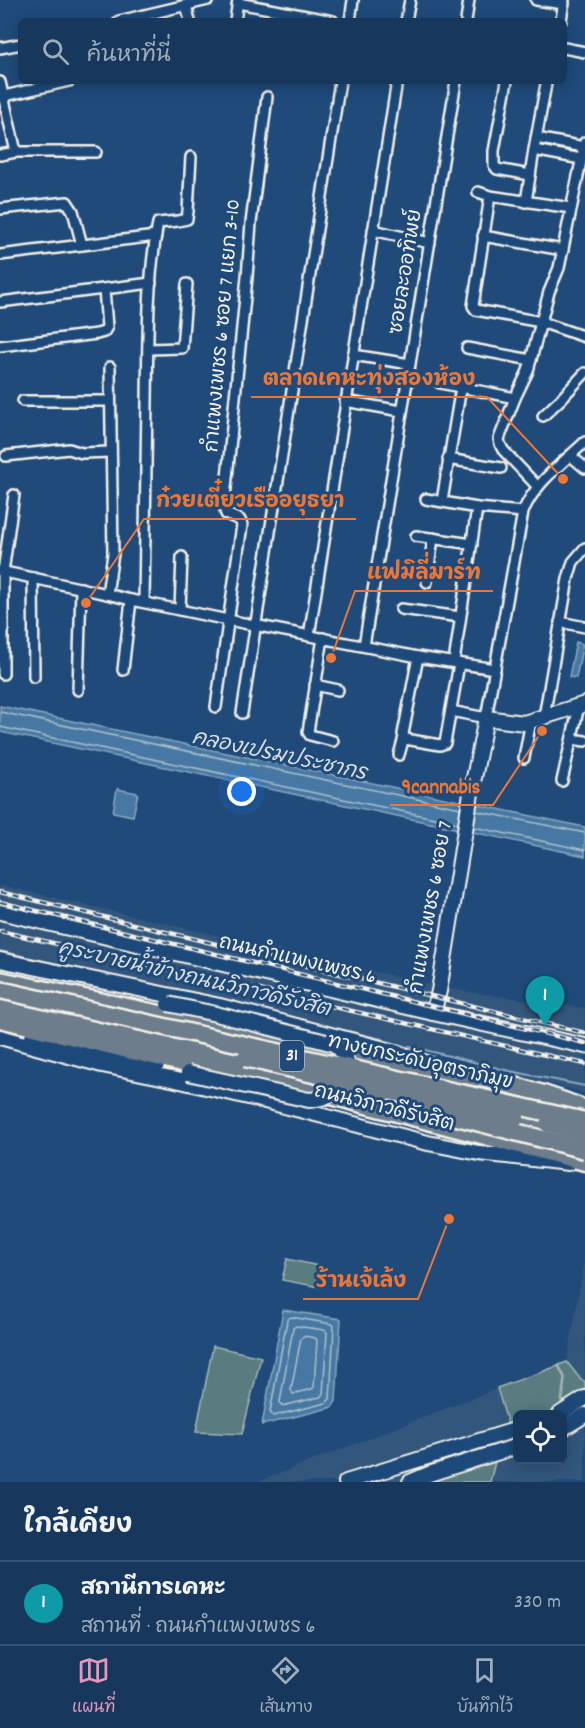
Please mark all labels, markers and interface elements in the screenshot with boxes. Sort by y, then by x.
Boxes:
search box [18,18,567,84]
icon: search [39,35,72,68]
text: ค้นหาที่นี่ [87,41,171,72]
street label: กำแพงเพชร 6 ซอย 7 แยก 3-10 [197,198,249,454]
street label: ซอยละออทิพย์ [381,207,431,337]
callout: ตลาดเคหะทุ่งสองห้อง [251,358,487,397]
text: ตลาดเคหะทุ่งสองห้อง [263,363,475,396]
text: ก๋วยเตี๋ยวเรืออยุธยา [156,478,344,518]
callout: ก๋วยเตี๋ยวเรืออยุธยา [144,480,356,519]
text: แฟมิลี่มาร์ท [367,551,481,590]
callout: แฟมิลี่มาร์ท [355,552,493,591]
water label: คลองเปรมประชากร [189,724,371,791]
callout: 9cannabis [390,766,493,805]
text: 9cannabis [402,774,481,804]
your location [227,777,256,806]
street label: กำแพงเพชร 6 ซอย 7 [401,819,461,997]
water label: คูระบายน้ำข้างถนนวิภาวดีรังสิต [55,926,336,1026]
street label: ถนนกำแพงเพชร 6 [216,927,379,993]
pin: 1 [526,976,564,1026]
street label: ทางยกระดับอุตราภิมุข [324,1027,516,1098]
road number: 31 [280,1041,304,1071]
street label: ถนนวิภาวดีรังสิต [311,1077,457,1140]
callout: ร้านเจ้เล้ง [303,1260,418,1299]
text: ร้านเจ้เล้ง [316,1266,406,1298]
map controls [513,1410,567,1464]
button: locate [513,1410,567,1464]
text: ใกล้เคียง [24,1508,132,1545]
text: สถานีการเคหะ [81,1574,226,1605]
text: 1 [41,1589,46,1617]
text: 330 m [514,1589,561,1617]
text: สถานที่ · ถนนกำแพงเพชร 6 [81,1614,315,1642]
tab: แผนที่ [72,1654,115,1720]
tab: เส้นทาง [259,1654,312,1720]
tab: บันทึกไว้ [457,1654,513,1720]

